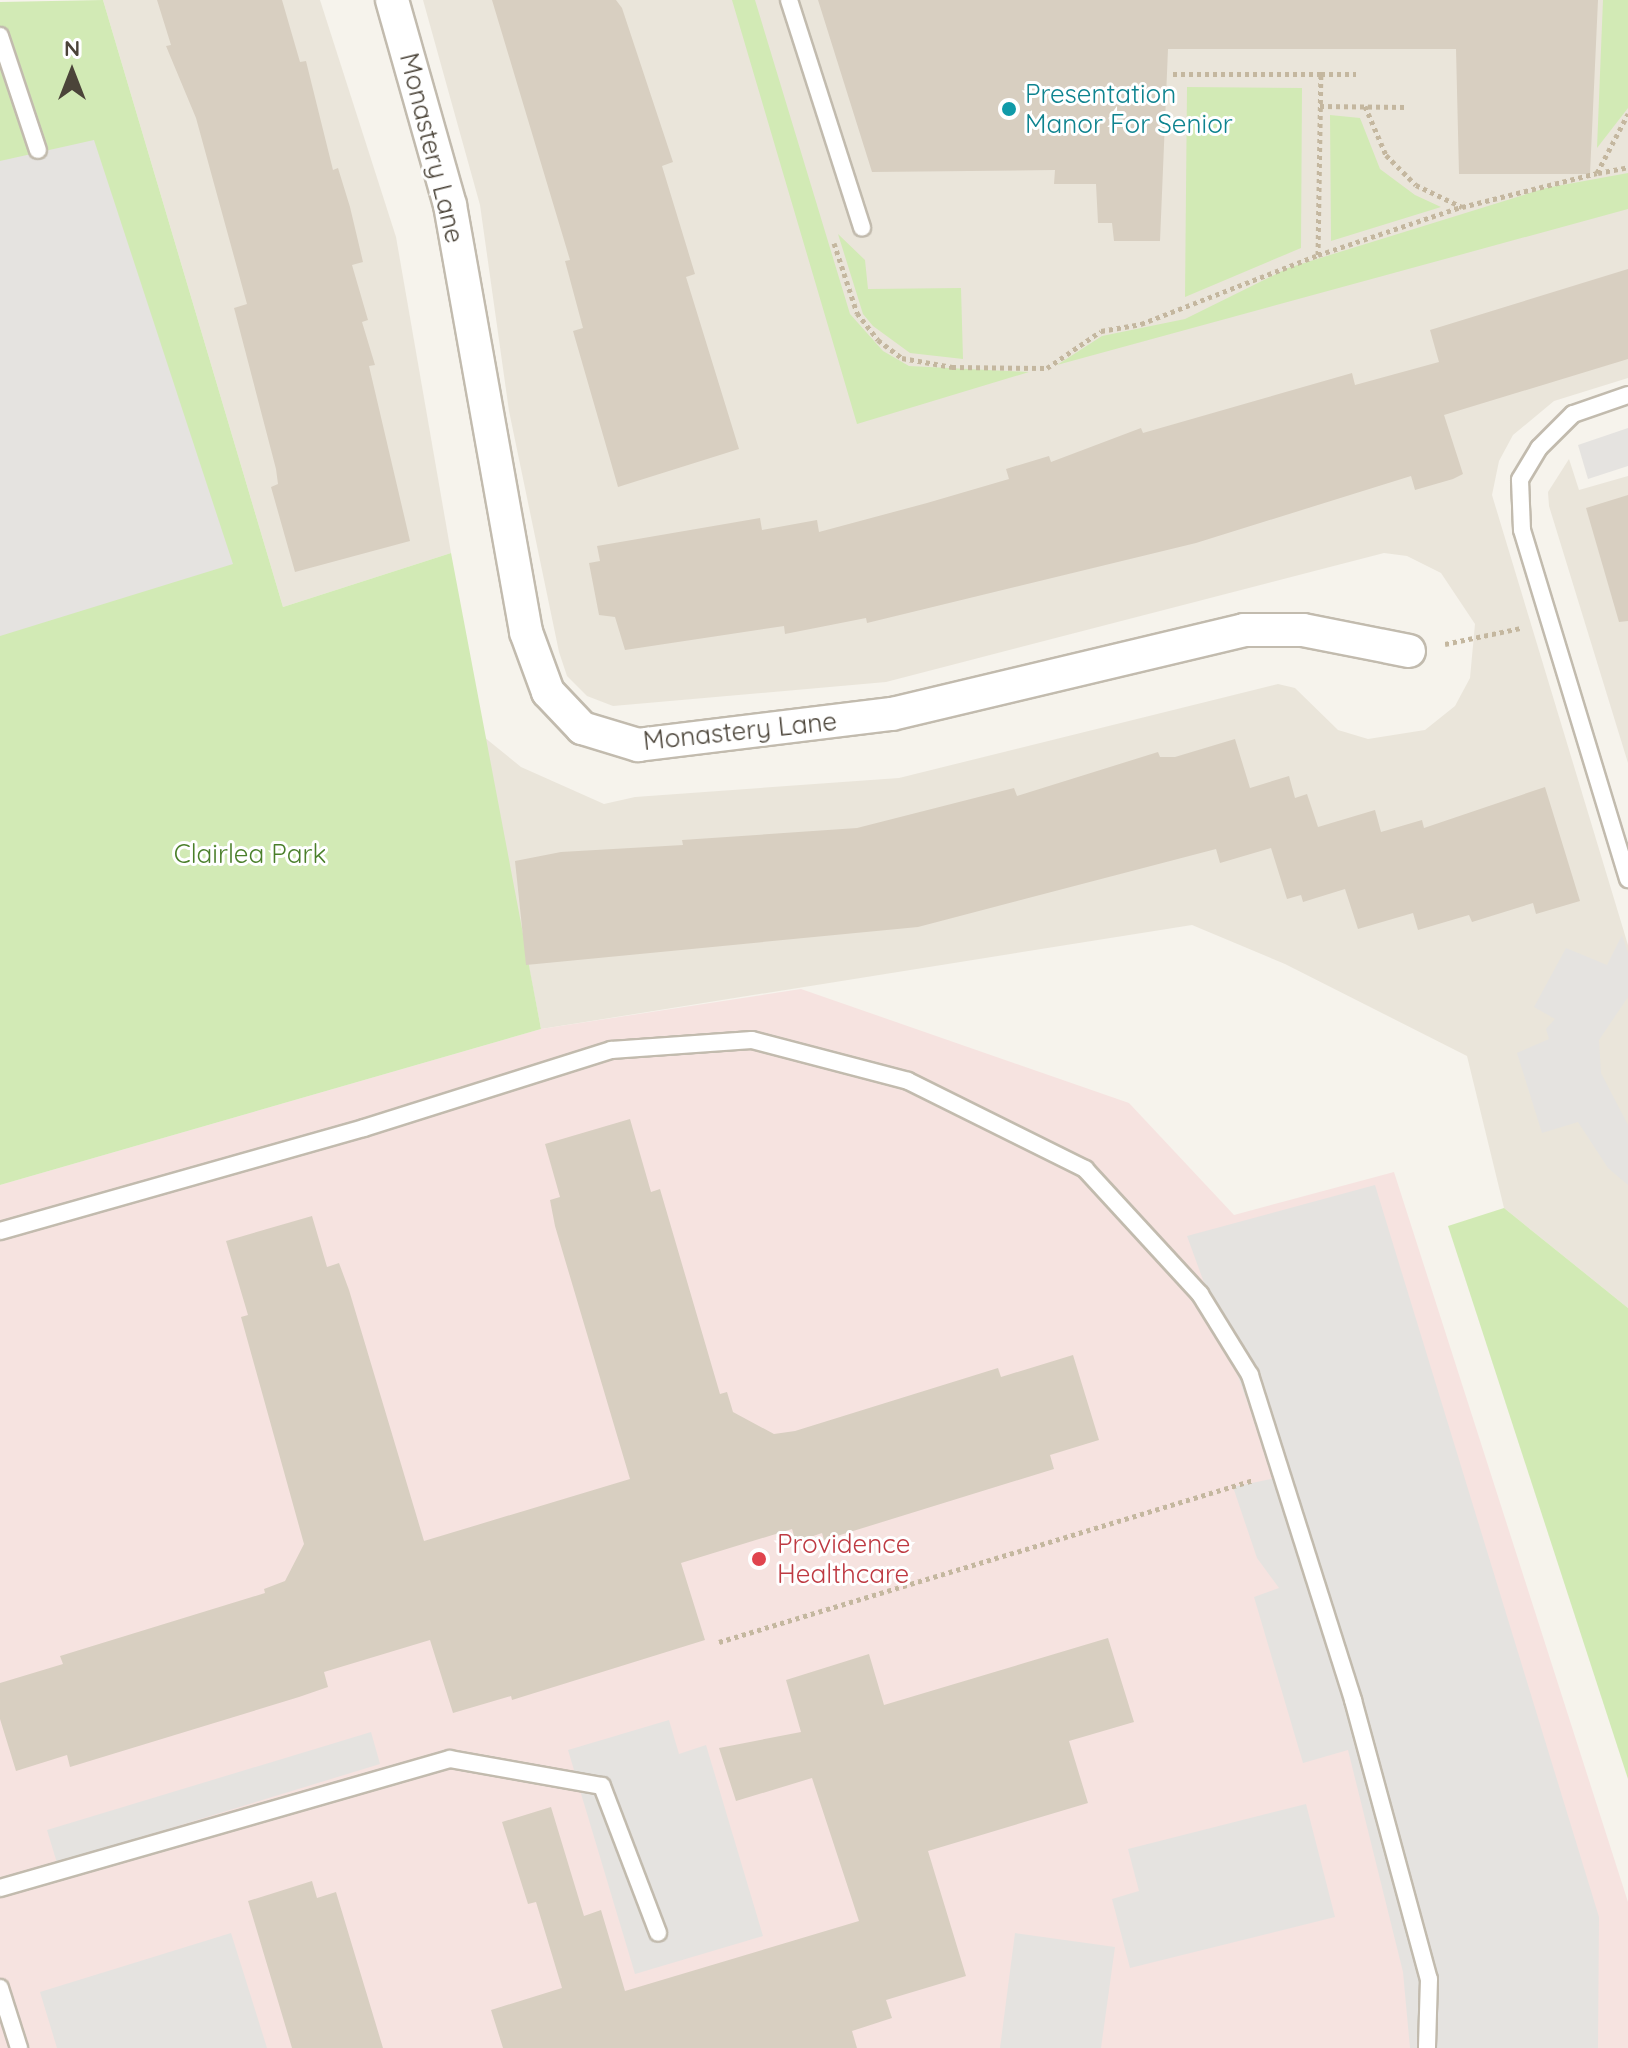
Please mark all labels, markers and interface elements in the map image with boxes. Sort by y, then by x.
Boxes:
north arrow [32,32,112,112]
text: N [64,34,80,62]
street label: Monastery Lane [393,50,471,246]
place label: Presentation Manor For Senior [1025,78,1233,140]
marker: Presentation Manor For Senior [1000,100,1018,118]
street label: Monastery Lane [642,705,838,757]
park label: Clairlea Park [174,838,326,870]
place label: Providence Healthcare [777,1528,910,1590]
marker: Providence Healthcare [748,1548,770,1570]

